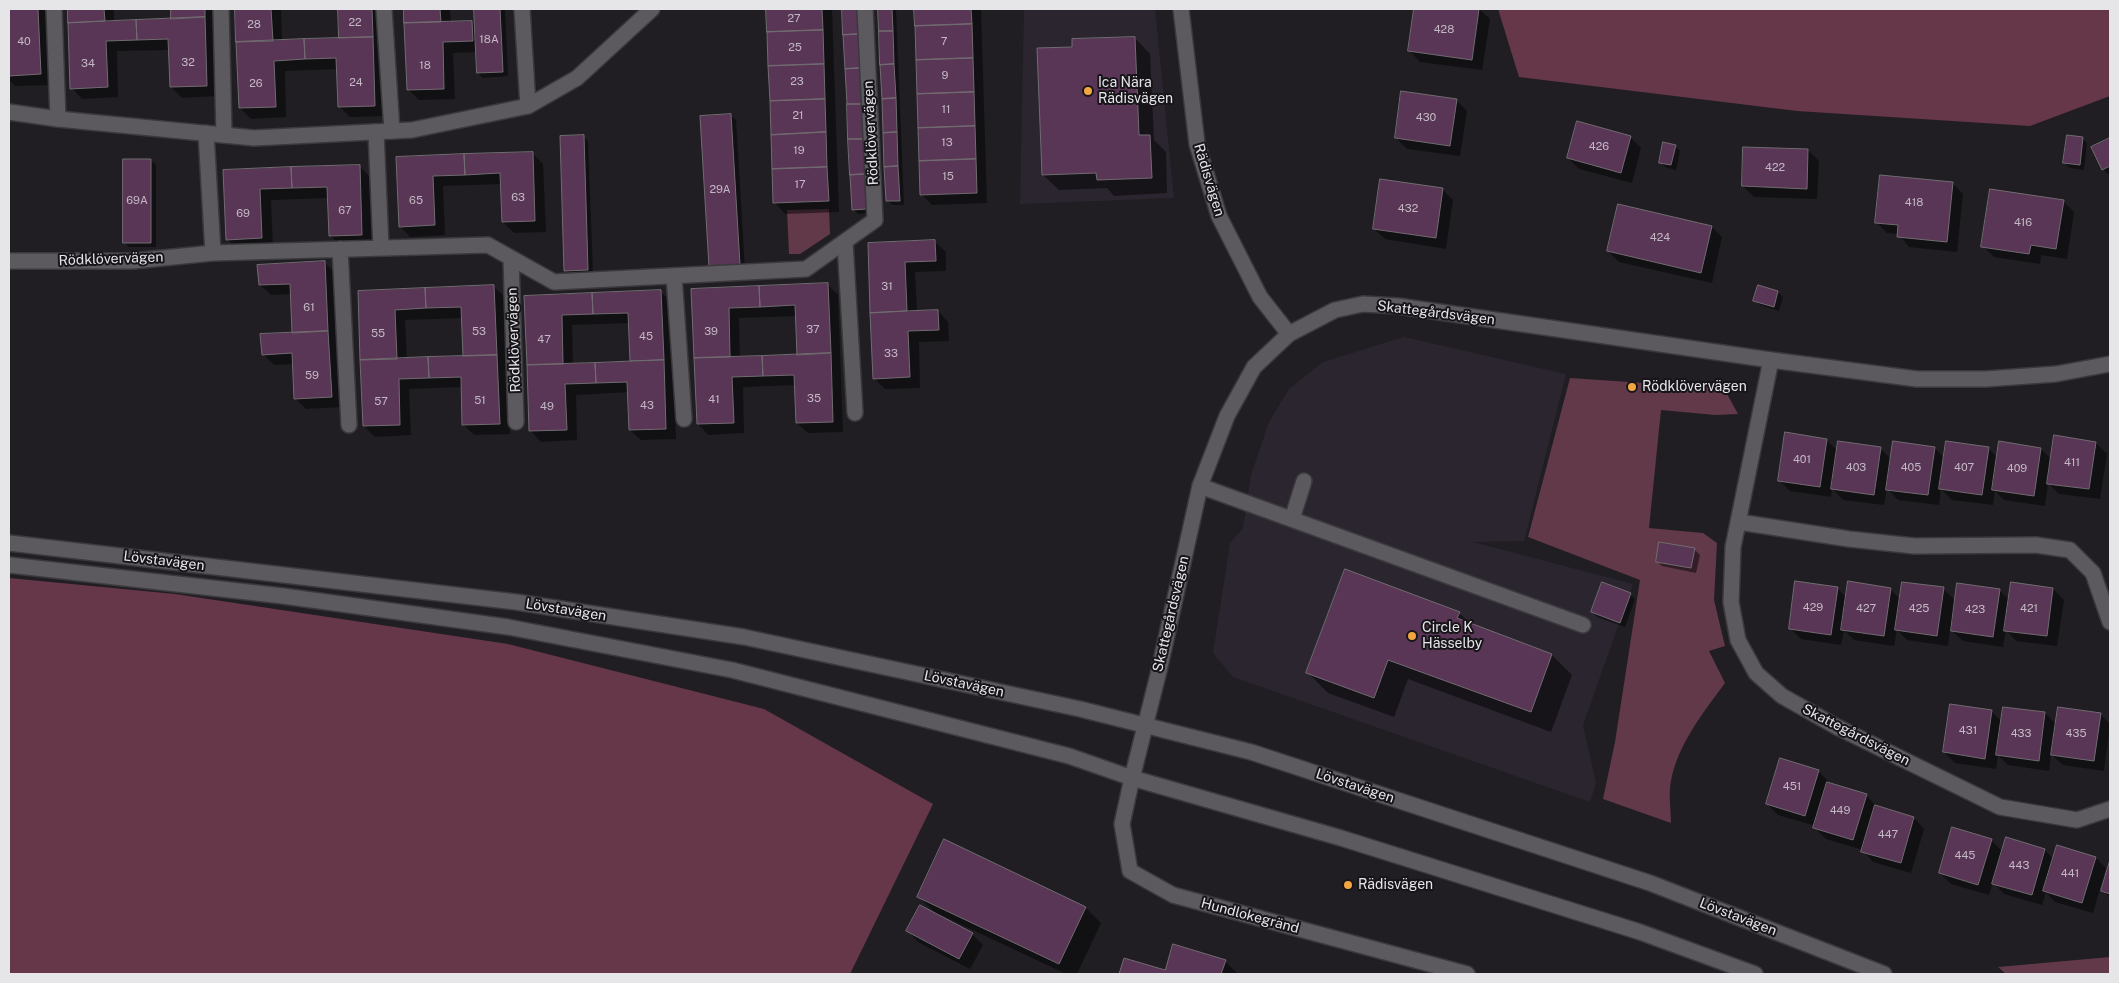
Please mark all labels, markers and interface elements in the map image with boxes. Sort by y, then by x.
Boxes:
house number: 27 [787,12,801,26]
house number: 22 [348,16,362,30]
house number: 28 [247,18,261,32]
house number: 428 [1434,23,1454,37]
house number: 18A [479,33,499,47]
house number: 40 [17,35,31,49]
house number: 7 [941,35,947,49]
house number: 25 [788,41,802,55]
house number: 32 [181,56,195,70]
house number: 34 [81,57,95,71]
house number: 18 [419,59,431,73]
house number: 9 [942,69,948,83]
house number: 23 [790,75,804,89]
place label: Ica Nära Rädisvägen [1098,75,1173,108]
house number: 24 [349,76,363,90]
house number: 26 [249,77,263,91]
street label: Rödklövervägen [860,80,882,186]
marker: Ica Nära Rädisvägen [1082,85,1094,97]
house number: 11 [942,103,950,117]
house number: 21 [792,109,804,123]
house number: 430 [1416,111,1436,125]
house number: 13 [941,136,953,150]
house number: 426 [1589,140,1609,154]
street label: Rädisvägen [1190,142,1228,218]
house number: 19 [793,144,805,158]
house number: 422 [1765,161,1785,175]
house number: 15 [942,170,954,184]
house number: 17 [794,178,806,192]
house number: 29A [709,183,731,197]
house number: 63 [511,191,525,205]
house number: 69A [126,194,148,208]
house number: 65 [409,194,423,208]
house number: 418 [1905,196,1923,210]
house number: 432 [1398,202,1418,216]
house number: 67 [338,204,352,218]
house number: 69 [236,207,250,221]
house number: 416 [2014,216,2032,230]
house number: 424 [1650,231,1670,245]
street label: Rödklövervägen [58,249,164,269]
house number: 31 [881,280,893,294]
street label: Rödklövervägen [504,287,524,393]
street label: Skattegårdsvägen [1376,297,1496,329]
house number: 61 [303,301,315,315]
house number: 37 [806,323,820,337]
house number: 53 [472,325,486,339]
house number: 39 [704,325,718,339]
house number: 55 [371,327,385,341]
house number: 45 [639,330,653,344]
house number: 47 [537,333,551,347]
house number: 33 [884,347,898,361]
house number: 59 [305,369,319,383]
place label: Rödklövervägen [1642,379,1747,395]
marker: Rödklövervägen [1626,381,1638,393]
house number: 35 [807,392,821,406]
house number: 41 [708,393,720,407]
house number: 51 [474,394,486,408]
house number: 57 [374,395,388,409]
house number: 43 [640,399,654,413]
house number: 49 [540,400,554,414]
house number: 401 [1793,453,1811,467]
house number: 411 [2064,456,2080,470]
house number: 403 [1846,461,1866,475]
house number: 405 [1901,461,1921,475]
house number: 407 [1954,461,1974,475]
house number: 409 [2007,462,2027,476]
street label: Lövstavägen [123,548,205,574]
street label: Skattegårdsvägen [1149,554,1193,674]
street label: Lövstavägen [524,595,608,625]
house number: 429 [1803,601,1823,615]
house number: 427 [1856,602,1876,616]
house number: 425 [1909,602,1929,616]
house number: 421 [2020,602,2038,616]
house number: 423 [1965,603,1985,617]
place label: Circle K Hässelby [1422,620,1482,652]
marker: Circle K Hässelby [1406,630,1418,642]
street label: Lövstavägen [922,667,1006,701]
street label: Skattegårdsvägen [1799,701,1913,769]
house number: 431 [1959,724,1977,738]
house number: 433 [2011,727,2031,741]
house number: 435 [2066,727,2086,741]
street label: Lövstavägen [1314,765,1396,807]
house number: 451 [1783,780,1801,794]
house number: 449 [1830,804,1850,818]
house number: 447 [1878,828,1898,842]
house number: 445 [1955,849,1975,863]
house number: 443 [2009,859,2029,873]
house number: 441 [2061,867,2079,881]
place label: Rädisvägen [1358,877,1433,893]
marker: Rädisvägen [1342,879,1354,891]
street label: Hundlokegränd [1199,895,1301,937]
street label: Lövstavägen [1697,895,1779,939]

